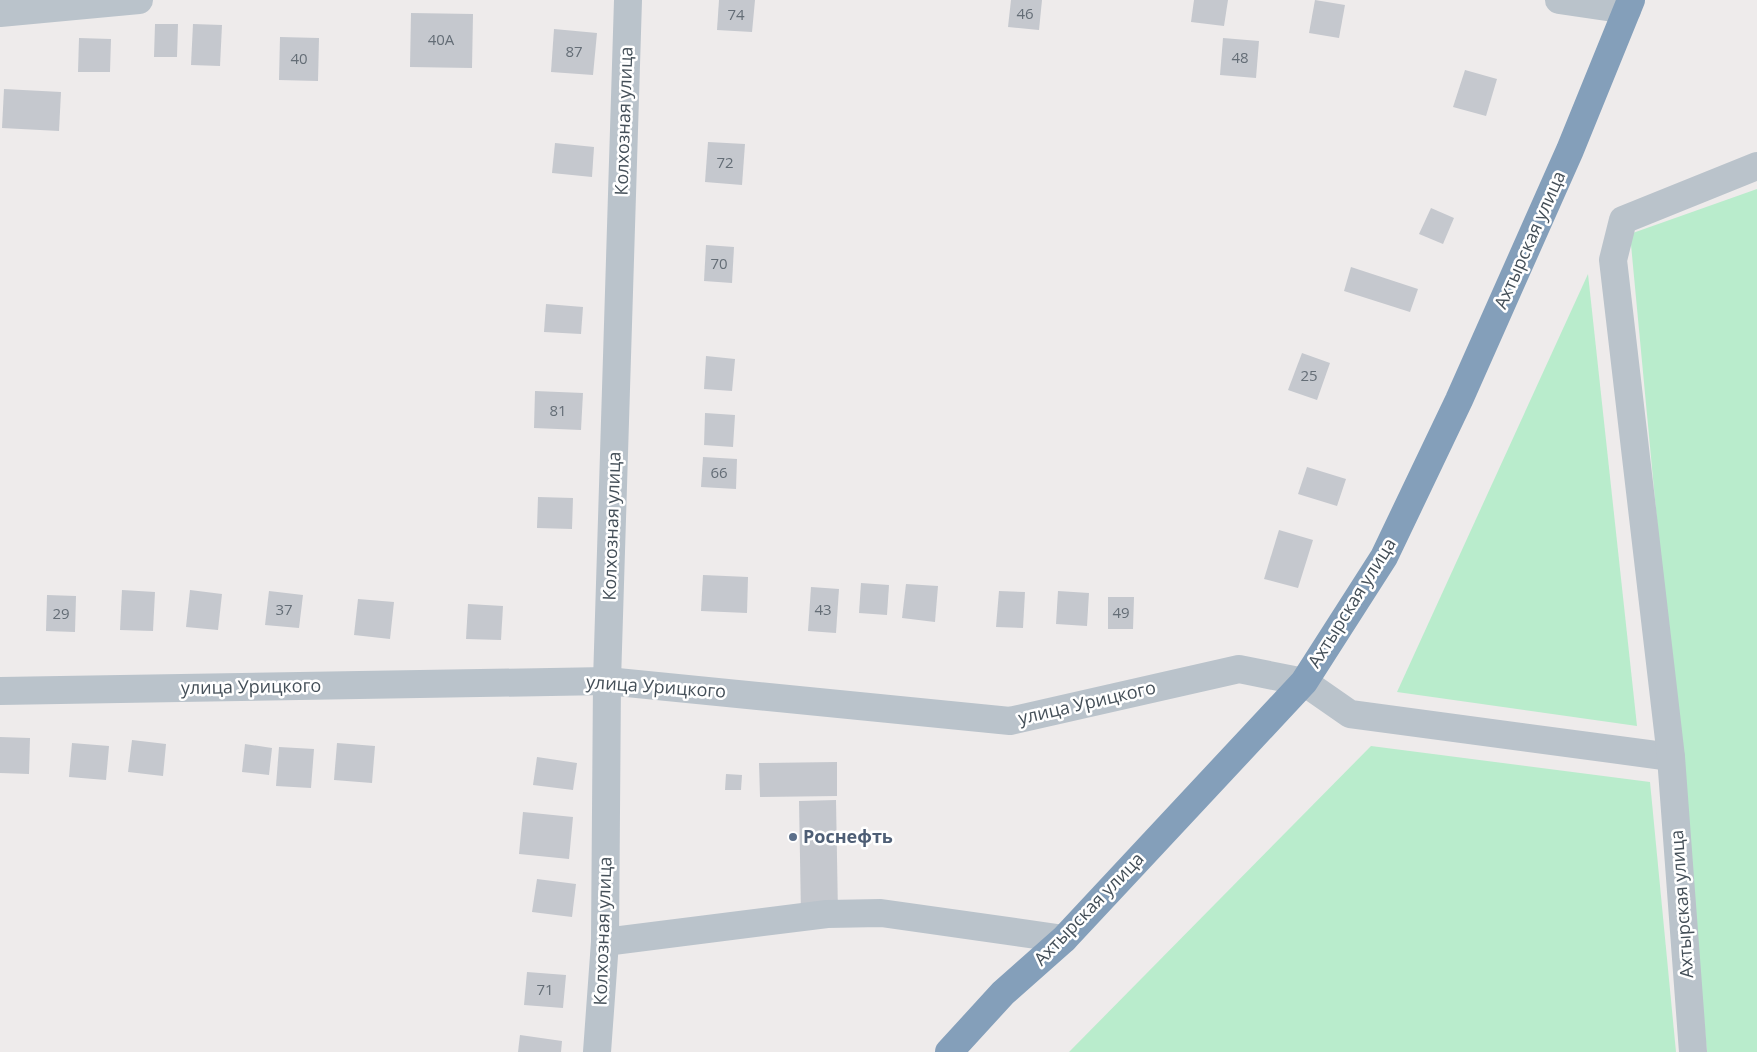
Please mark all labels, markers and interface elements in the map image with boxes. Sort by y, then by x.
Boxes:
house number: 46 [1016,3,1034,23]
house number: 74 [727,4,745,24]
house number: 40А [428,29,455,49]
house number: 87 [565,41,583,61]
street label: Колхозная улица [608,46,638,196]
house number: 48 [1231,47,1249,67]
house number: 40 [290,48,308,68]
house number: 72 [716,152,734,172]
street label: Ахтырская улица [1488,167,1570,312]
house number: 70 [710,253,728,273]
house number: 25 [1300,365,1318,385]
house number: 81 [549,400,567,420]
street label: Колхозная улица [596,451,626,601]
house number: 66 [710,462,728,482]
street label: Ахтырская улица [1302,533,1401,672]
house number: 37 [275,599,293,619]
house number: 43 [814,599,832,619]
house number: 49 [1112,602,1130,622]
house number: 29 [52,603,70,623]
street label: улица Урицкого [585,669,727,703]
street label: улица Урицкого [181,673,321,699]
street label: улица Урицкого [1016,675,1158,729]
place label: Роснефть [803,824,893,848]
street label: Ахтырская улица [1664,829,1698,979]
marker: Роснефть [787,831,799,843]
street label: Ахтырская улица [1028,846,1149,970]
street label: Колхозная улица [587,856,617,1006]
house number: 71 [536,979,554,999]

